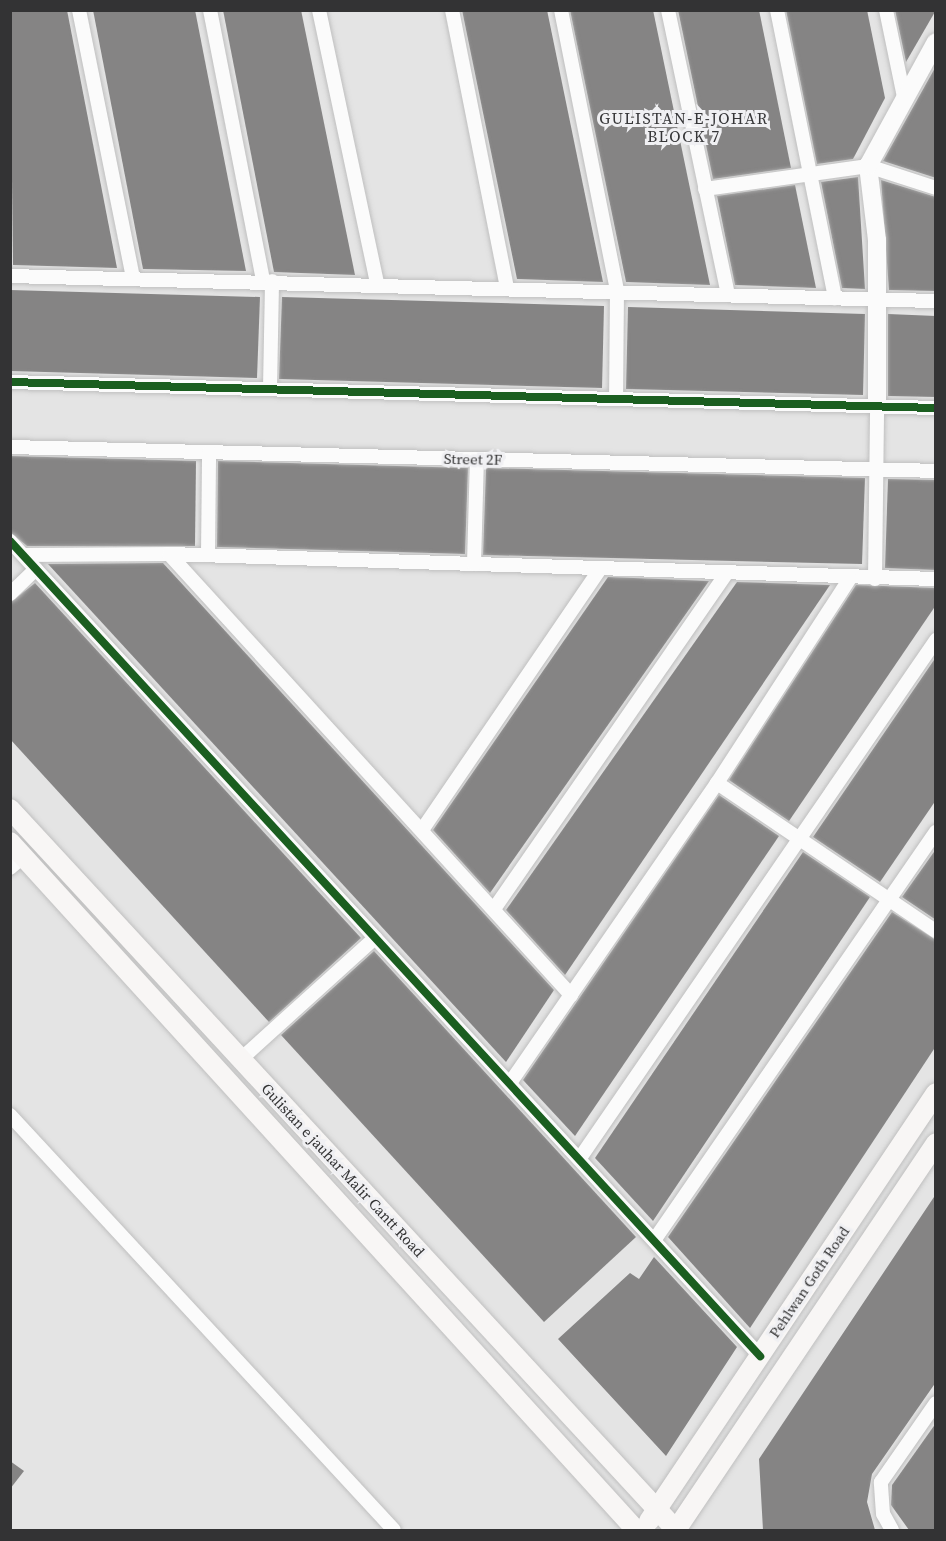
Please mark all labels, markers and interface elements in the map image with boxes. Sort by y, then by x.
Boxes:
district label: GULISTAN-E-JOHAR BLOCK 7 [599,108,769,146]
street label: Street 2F [444,449,502,469]
street label: Gulistan e jauhar Malir Cantt Road [258,1080,428,1260]
street label: Pehlwan Goth Road [765,1223,853,1341]

